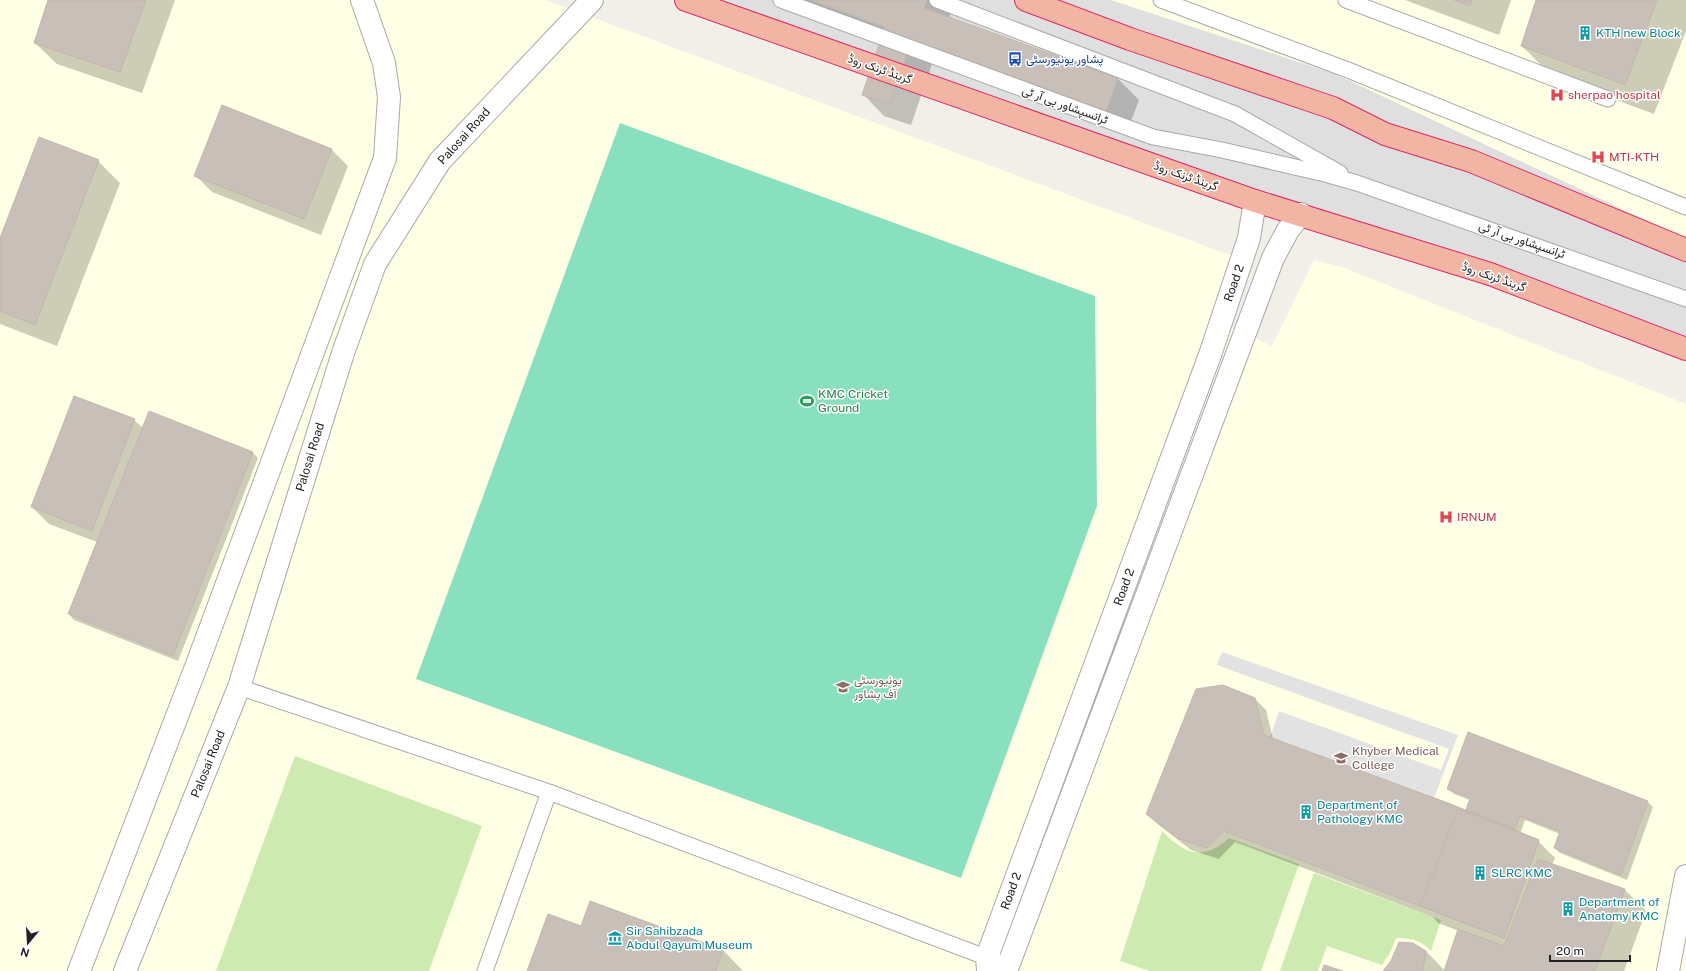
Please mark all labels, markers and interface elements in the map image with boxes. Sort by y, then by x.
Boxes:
building icon: KTH new Block [1577,25,1593,41]
place label: KTH new Block [1596,26,1681,40]
street label: گرینڈ ٹرنک روڈ [846,51,914,87]
bus stop icon: پشاور یونیورسٹی [1007,51,1023,67]
place label: پشاور یونیورسٹی [1026,52,1104,67]
street label: ٹرانسپشاور بی آر ٹی [1020,83,1110,128]
hospital icon: sherpao hospital [1549,87,1565,103]
place label: sherpao hospital [1568,88,1661,102]
street label: Palosai Road [435,105,493,167]
hospital icon: MTI-KTH [1590,149,1606,165]
place label: MTI-KTH [1609,150,1659,164]
street label: گرینڈ ٹرنک روڈ [1152,158,1220,194]
street label: ٹرانسپشاور بی آر ٹی [1477,219,1567,262]
street label: گرینڈ ٹرنک روڈ [1460,259,1528,295]
street label: Road 2 [1221,263,1247,303]
place label: KMC Cricket Ground [818,387,888,415]
sports icon: KMC Cricket Ground [799,393,815,409]
street label: Palosai Road [293,421,327,493]
hospital icon: IRNUM [1438,509,1454,525]
place label: IRNUM [1457,510,1497,524]
street label: Road 2 [1111,567,1137,607]
place label: یونیورسٹی آف پشاور [853,673,902,702]
school or university icon: یونیورسٹی آف پشاور [835,679,851,695]
street label: Palosai Road [188,728,228,800]
place label: Khyber Medical College [1352,744,1440,772]
school or university icon: Khyber Medical College [1333,750,1349,766]
place label: Department of Pathology KMC [1317,798,1403,826]
building icon: Department of Pathology KMC [1298,804,1314,820]
building icon: SLRC KMC [1472,865,1488,881]
place label: SLRC KMC [1491,866,1552,880]
street label: Road 2 [998,871,1024,911]
place label: Department of Anatomy KMC [1579,895,1660,923]
building icon: Department of Anatomy KMC [1560,901,1576,917]
north arrow [8,923,48,963]
place label: Sir Sahibzada Abdul Qayum Museum [626,924,752,952]
museum icon: Sir Sahibzada Abdul Qayum Museum [607,930,623,946]
scale bar [1550,937,1630,963]
text: 20 m [1556,944,1584,958]
text: N [19,945,31,960]

